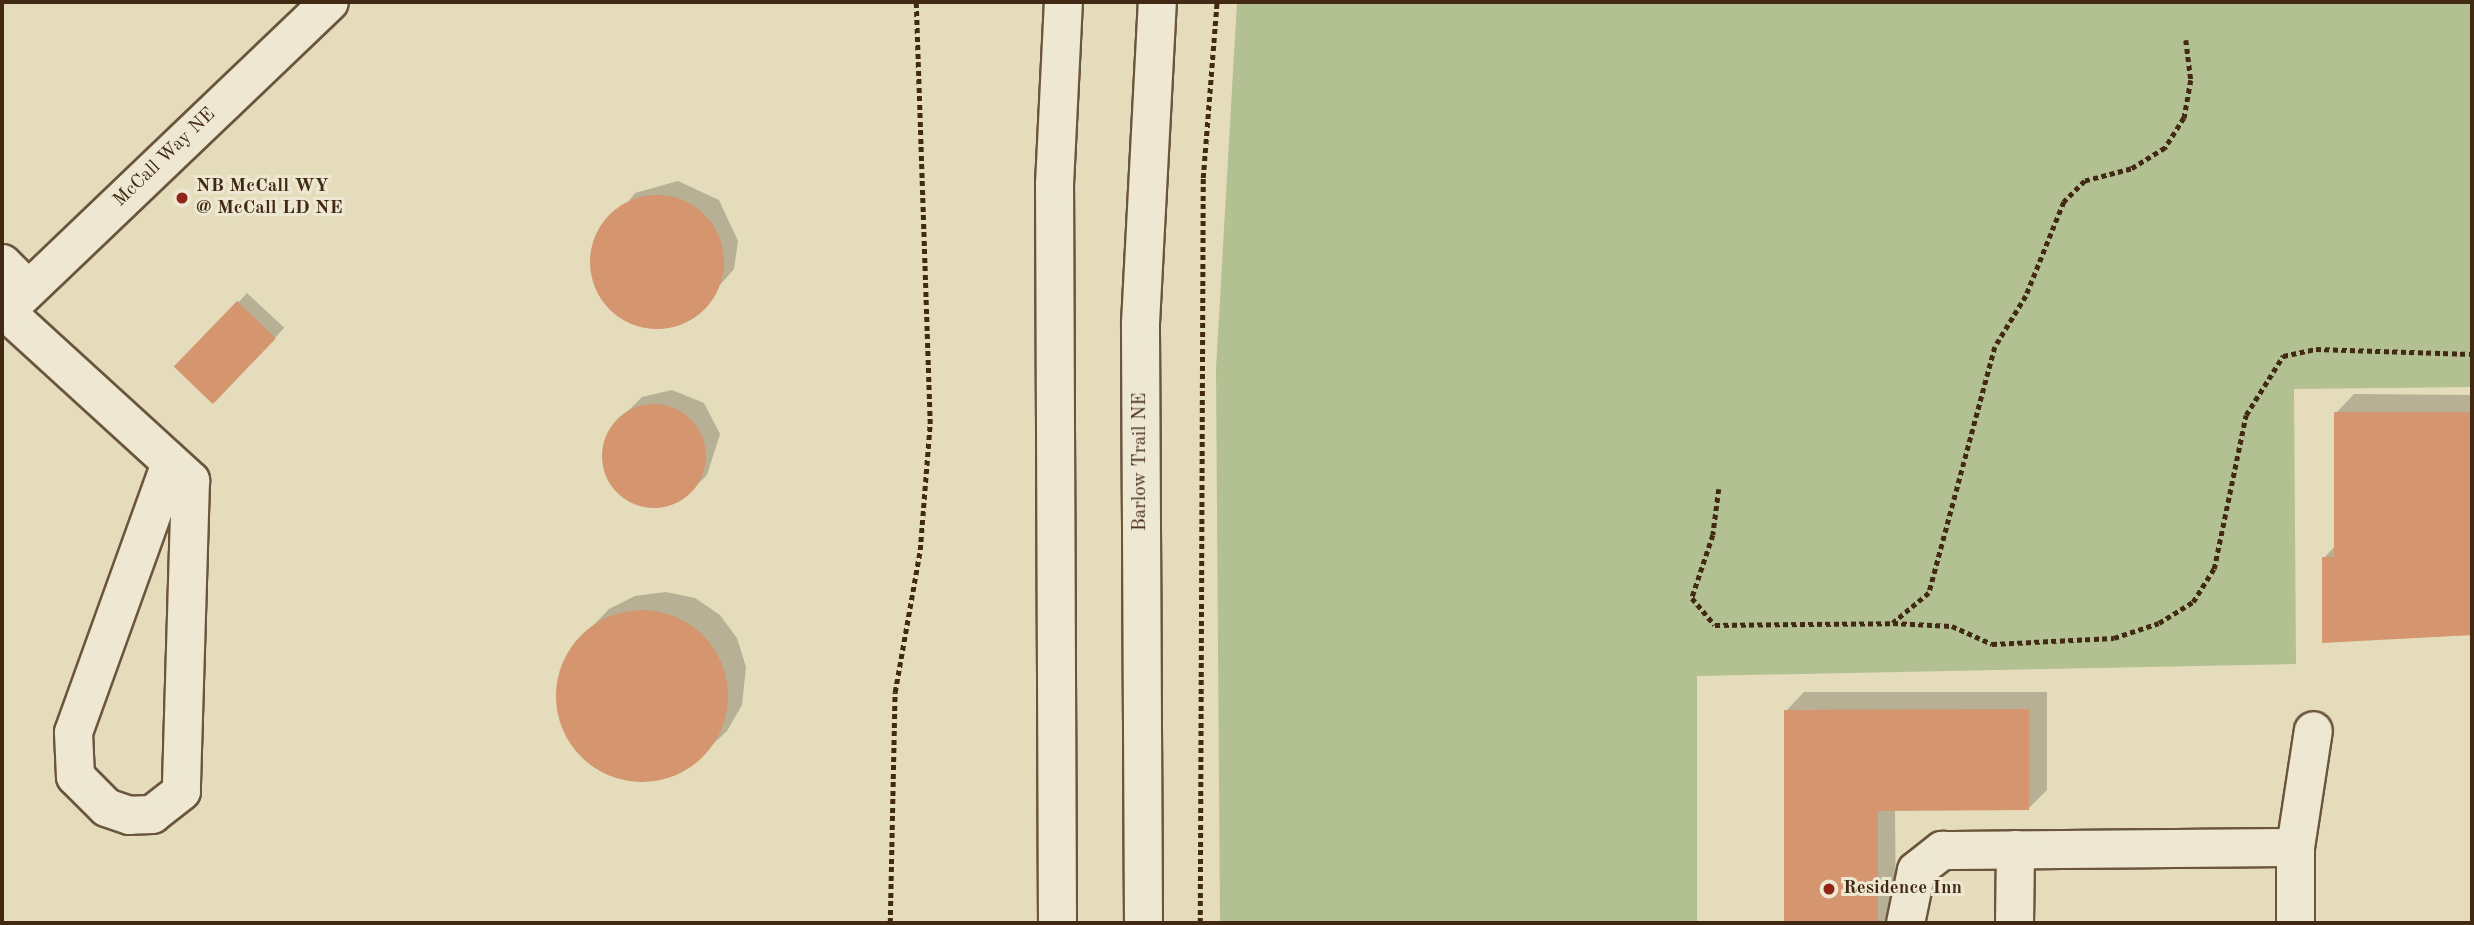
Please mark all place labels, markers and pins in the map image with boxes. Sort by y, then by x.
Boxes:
place label: NB McCall WY @ McCall LD NE [196,176,343,220]
marker: NB McCall WY @ McCall LD NE [174,190,190,206]
place label: Residence Inn [1843,878,1962,900]
marker: Residence Inn [1821,881,1837,897]

